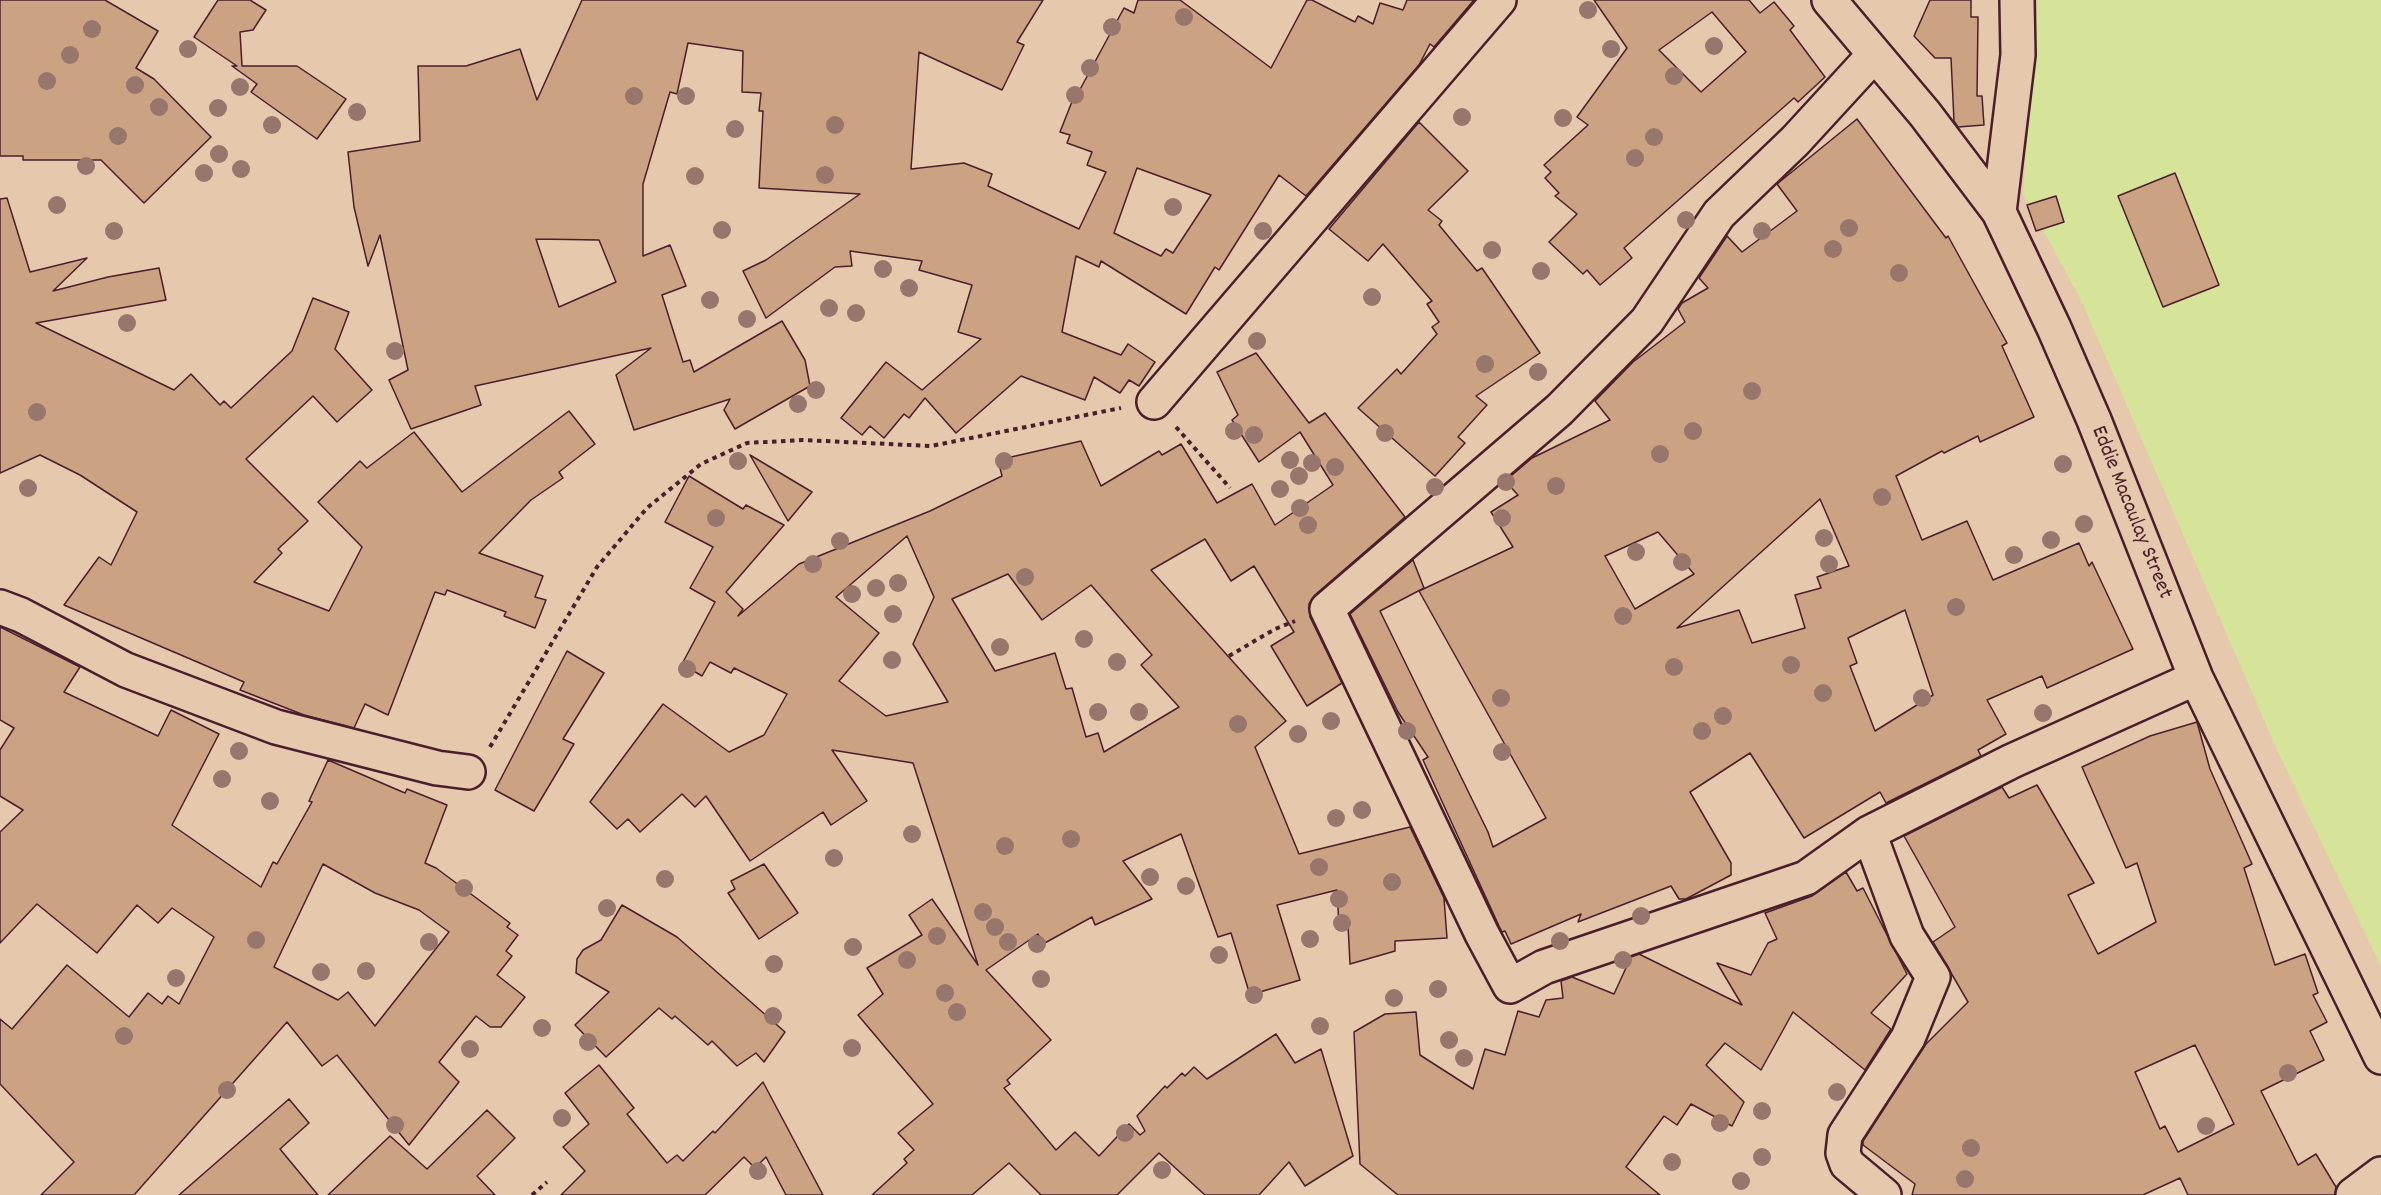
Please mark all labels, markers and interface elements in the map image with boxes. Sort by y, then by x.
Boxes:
street label: Eddie Macaulay Street [2083,423,2177,603]

